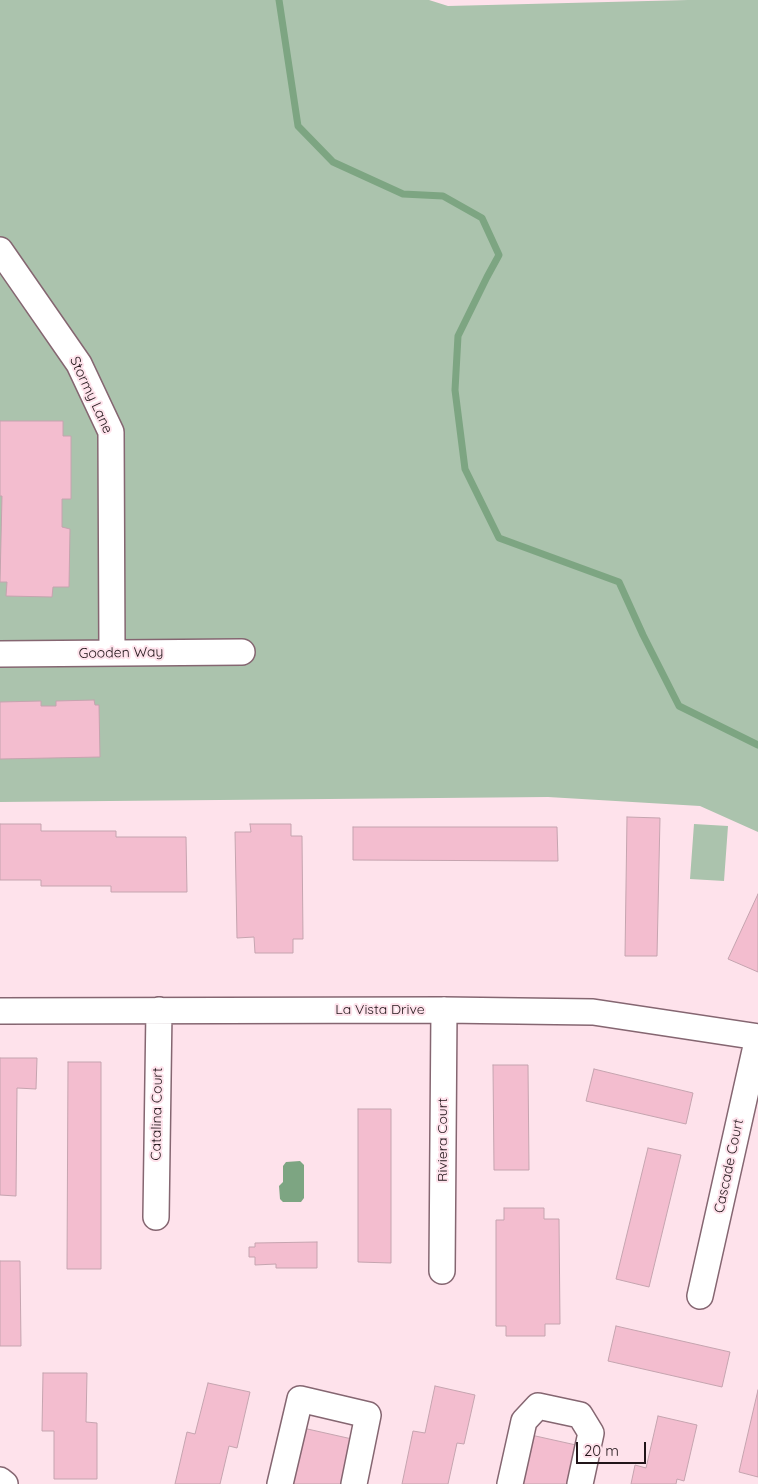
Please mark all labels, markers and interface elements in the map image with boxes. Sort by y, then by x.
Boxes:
street label: Stormy Lane [66,354,116,436]
street label: Gooden Way [78,644,164,662]
street label: La Vista Drive [335,1002,425,1018]
street label: Catalina Court [148,1067,166,1161]
street label: Riviera Court [435,1098,451,1182]
street label: Cascade Court [711,1117,747,1215]
scale bar [578,1432,648,1464]
text: 20 m [584,1441,619,1460]

